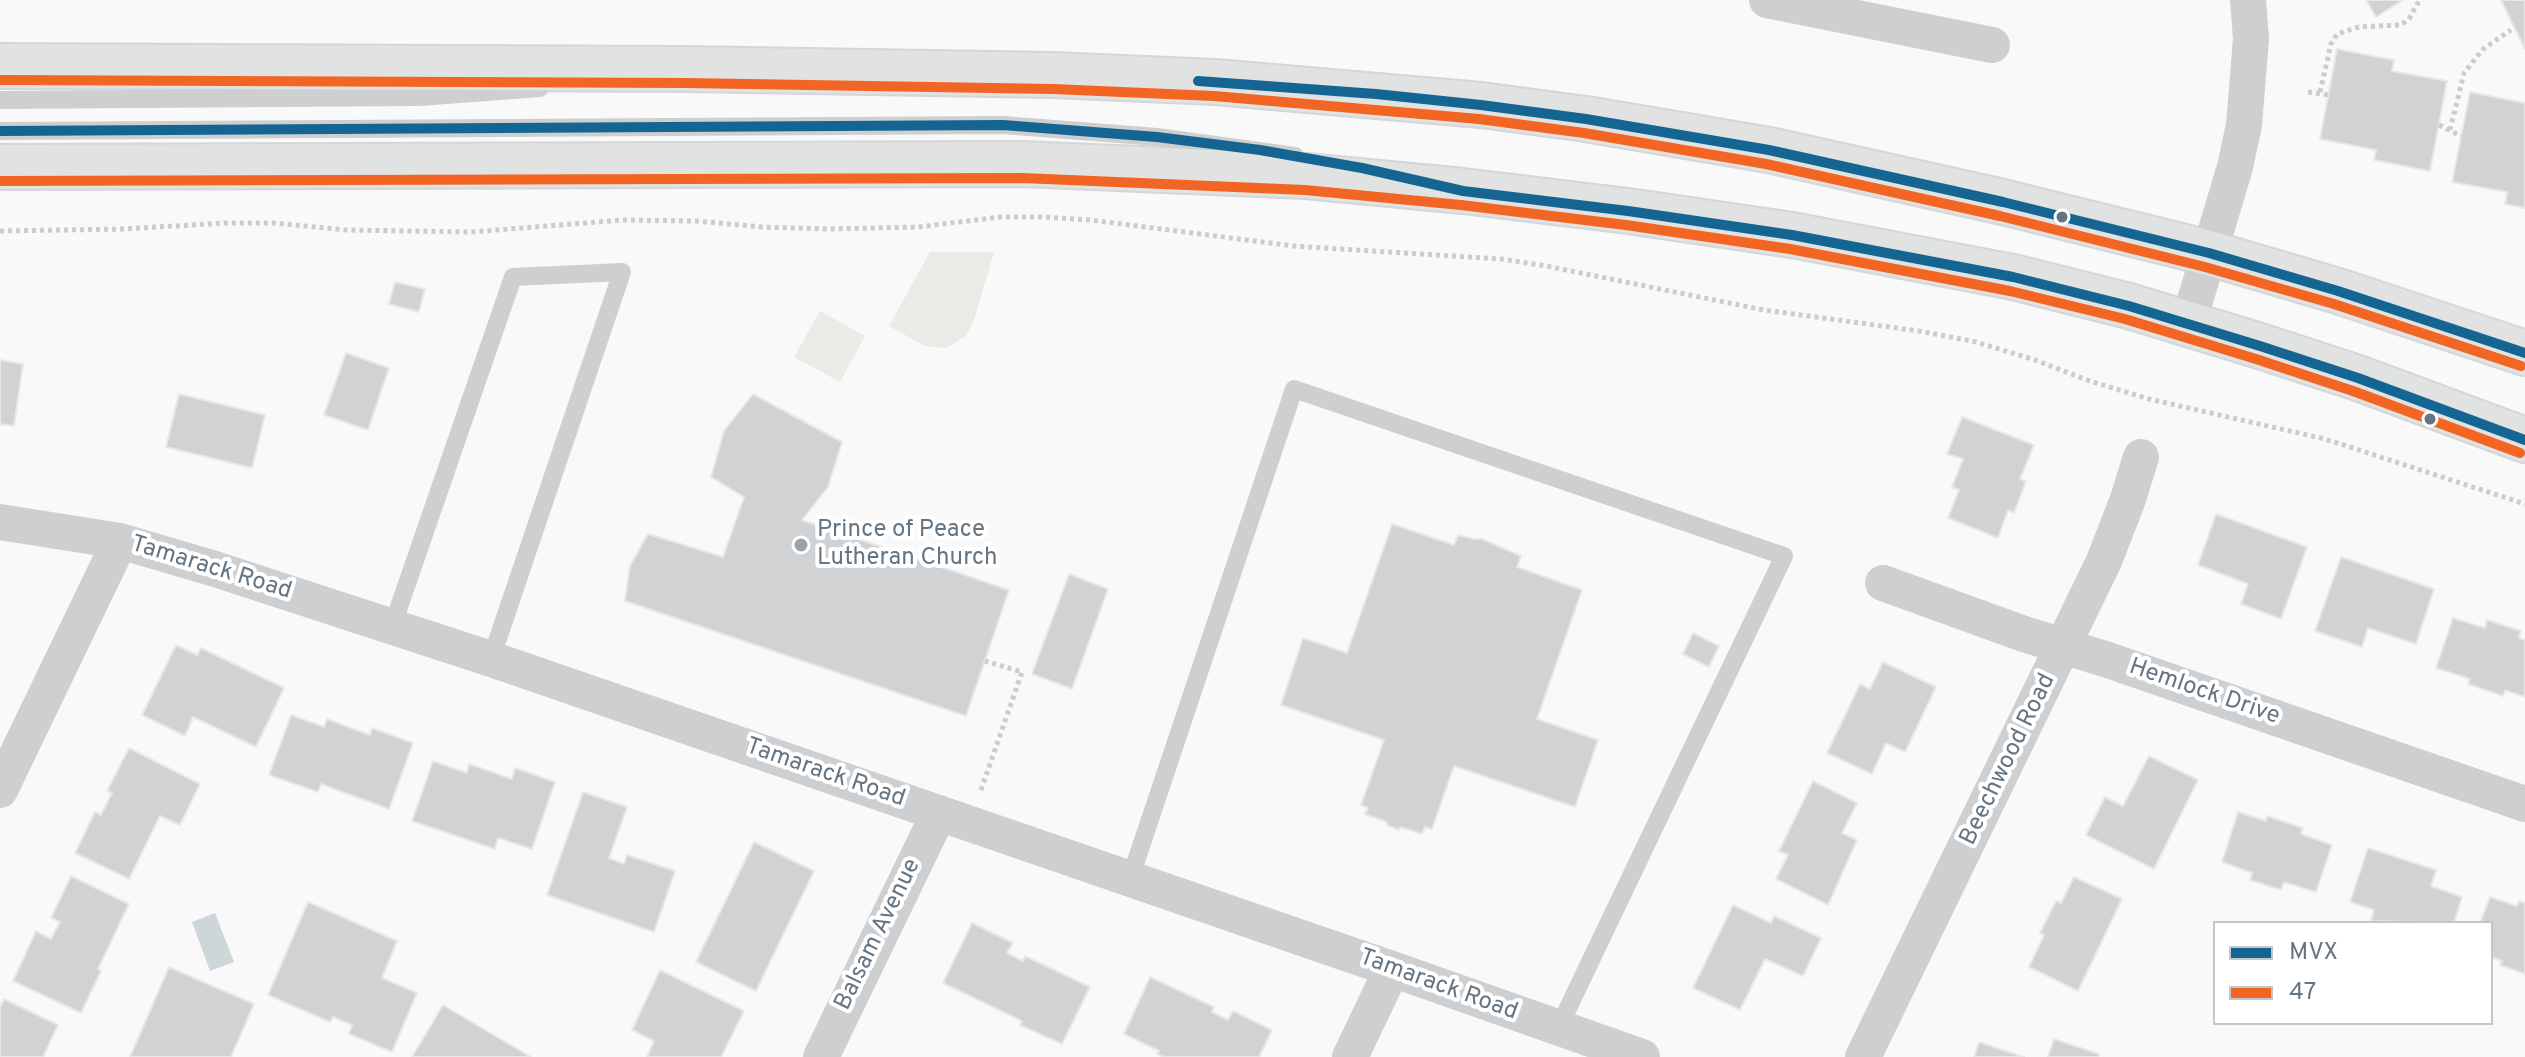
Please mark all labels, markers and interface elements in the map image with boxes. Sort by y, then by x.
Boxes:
unlabelled marker [2054,209,2070,225]
unlabelled marker [2422,411,2438,427]
place label: Prince of Peace Lutheran Church [817,517,997,573]
street label: Tamarack Road [127,531,295,607]
marker: Prince of Peace Lutheran Church [792,536,810,554]
street label: Hemlock Drive [2125,654,2283,732]
street label: Beechwood Road [1955,670,2063,850]
street label: Tamarack Road [742,733,908,815]
street label: Balsam Avenue [830,855,928,1015]
legend [2213,921,2493,1025]
text: MVX [2289,938,2338,968]
street label: Tamarack Road [1355,944,1521,1028]
text: 47 [2289,978,2316,1008]

